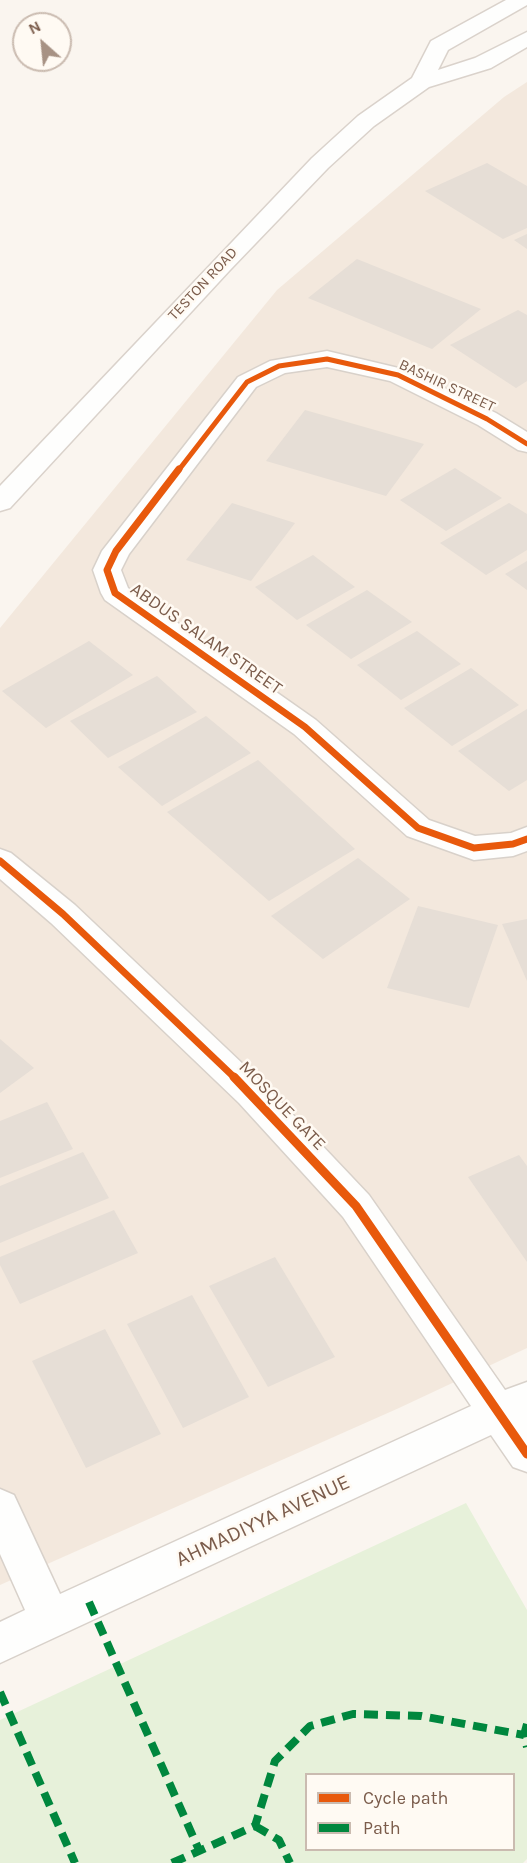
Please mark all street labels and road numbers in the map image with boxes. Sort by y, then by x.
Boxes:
street label: TESTON ROAD [165,244,241,324]
street label: BASHIR STREET [396,356,498,416]
street label: ABDUS SALAM STREET [126,579,286,699]
street label: MOSQUE GATE [234,1057,330,1155]
street label: AHMADIYYA AVENUE [172,1470,354,1572]

